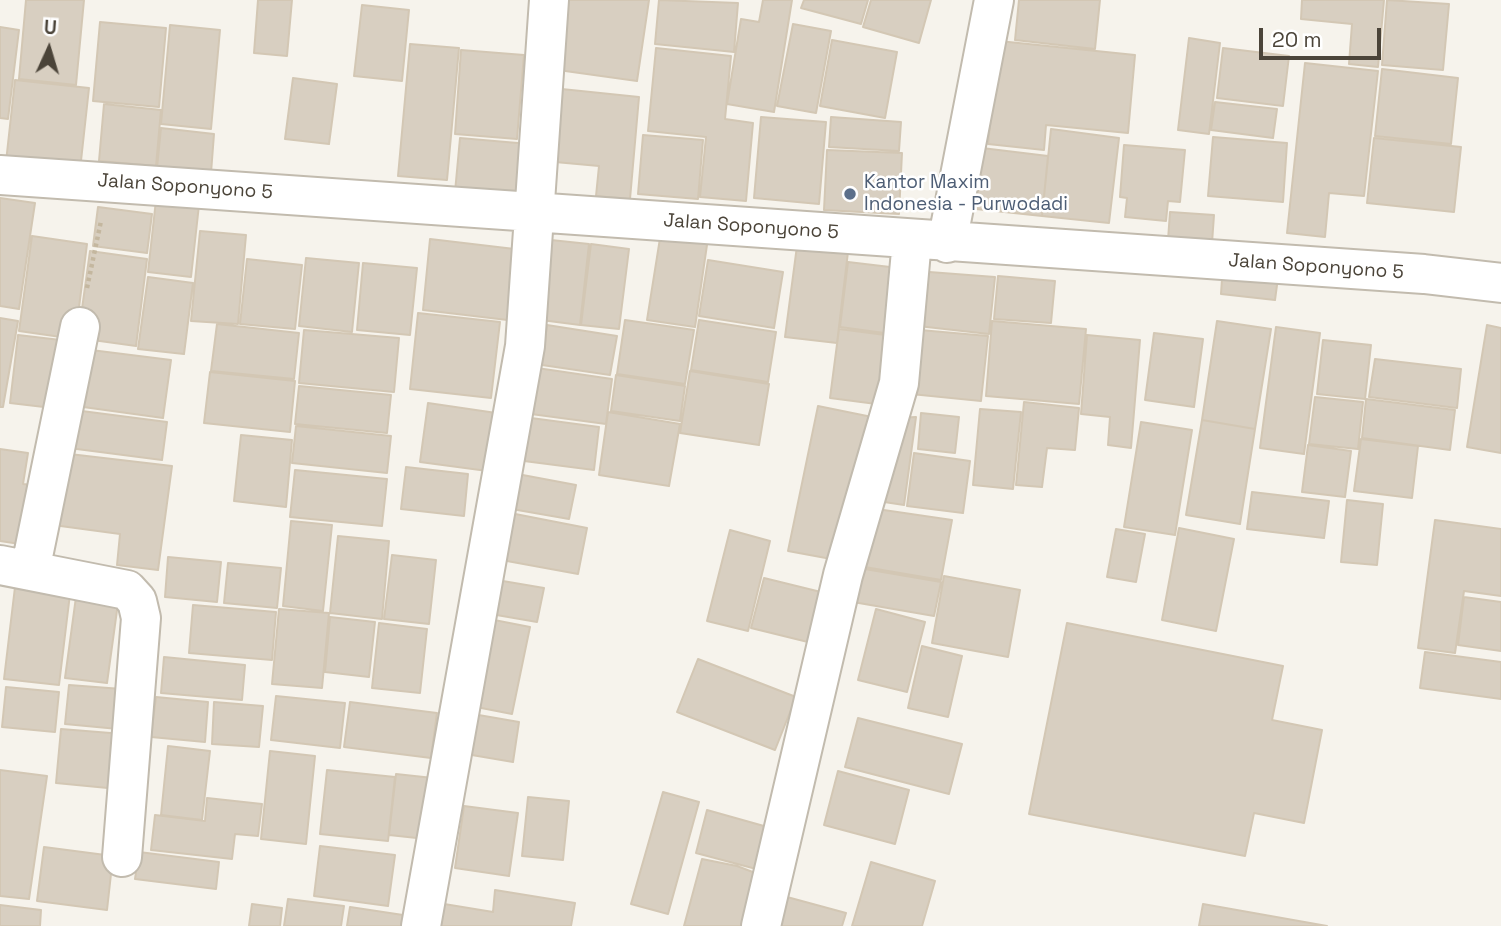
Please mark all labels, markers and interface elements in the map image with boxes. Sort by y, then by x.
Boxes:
north arrow [14,14,84,84]
scale bar [1263,14,1386,58]
text: U [43,15,58,40]
text: 20 m [1272,26,1322,53]
street label: Jalan Soponyono 5 [97,169,273,205]
place label: Kantor Maxim Indonesia - Purwodadi [864,172,1068,216]
marker: Kantor Maxim Indonesia - Purwodadi [842,186,858,202]
street label: Jalan Soponyono 5 [663,209,839,245]
street label: Jalan Soponyono 5 [1228,249,1404,285]

